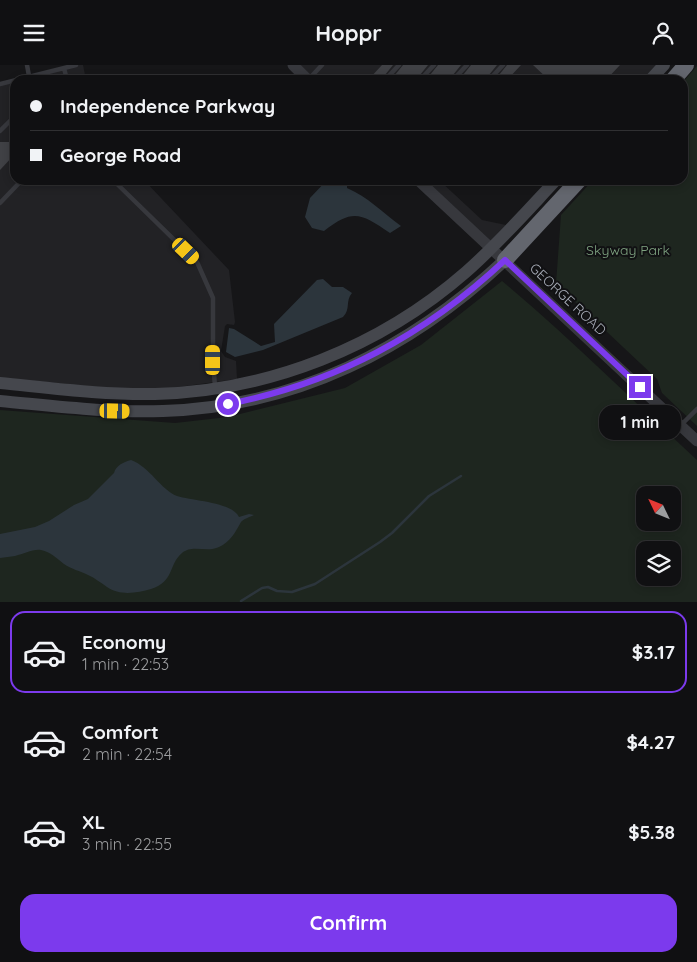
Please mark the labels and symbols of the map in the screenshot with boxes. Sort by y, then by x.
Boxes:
car [169,235,202,267]
park label: Skyway Park [586,241,670,259]
street label: GEORGE ROAD [526,259,610,339]
car [205,345,220,375]
route end [629,376,651,398]
route start [217,393,239,415]
car [99,403,130,419]
callout: 1 min [599,405,681,439]
north arrow [636,486,681,531]

